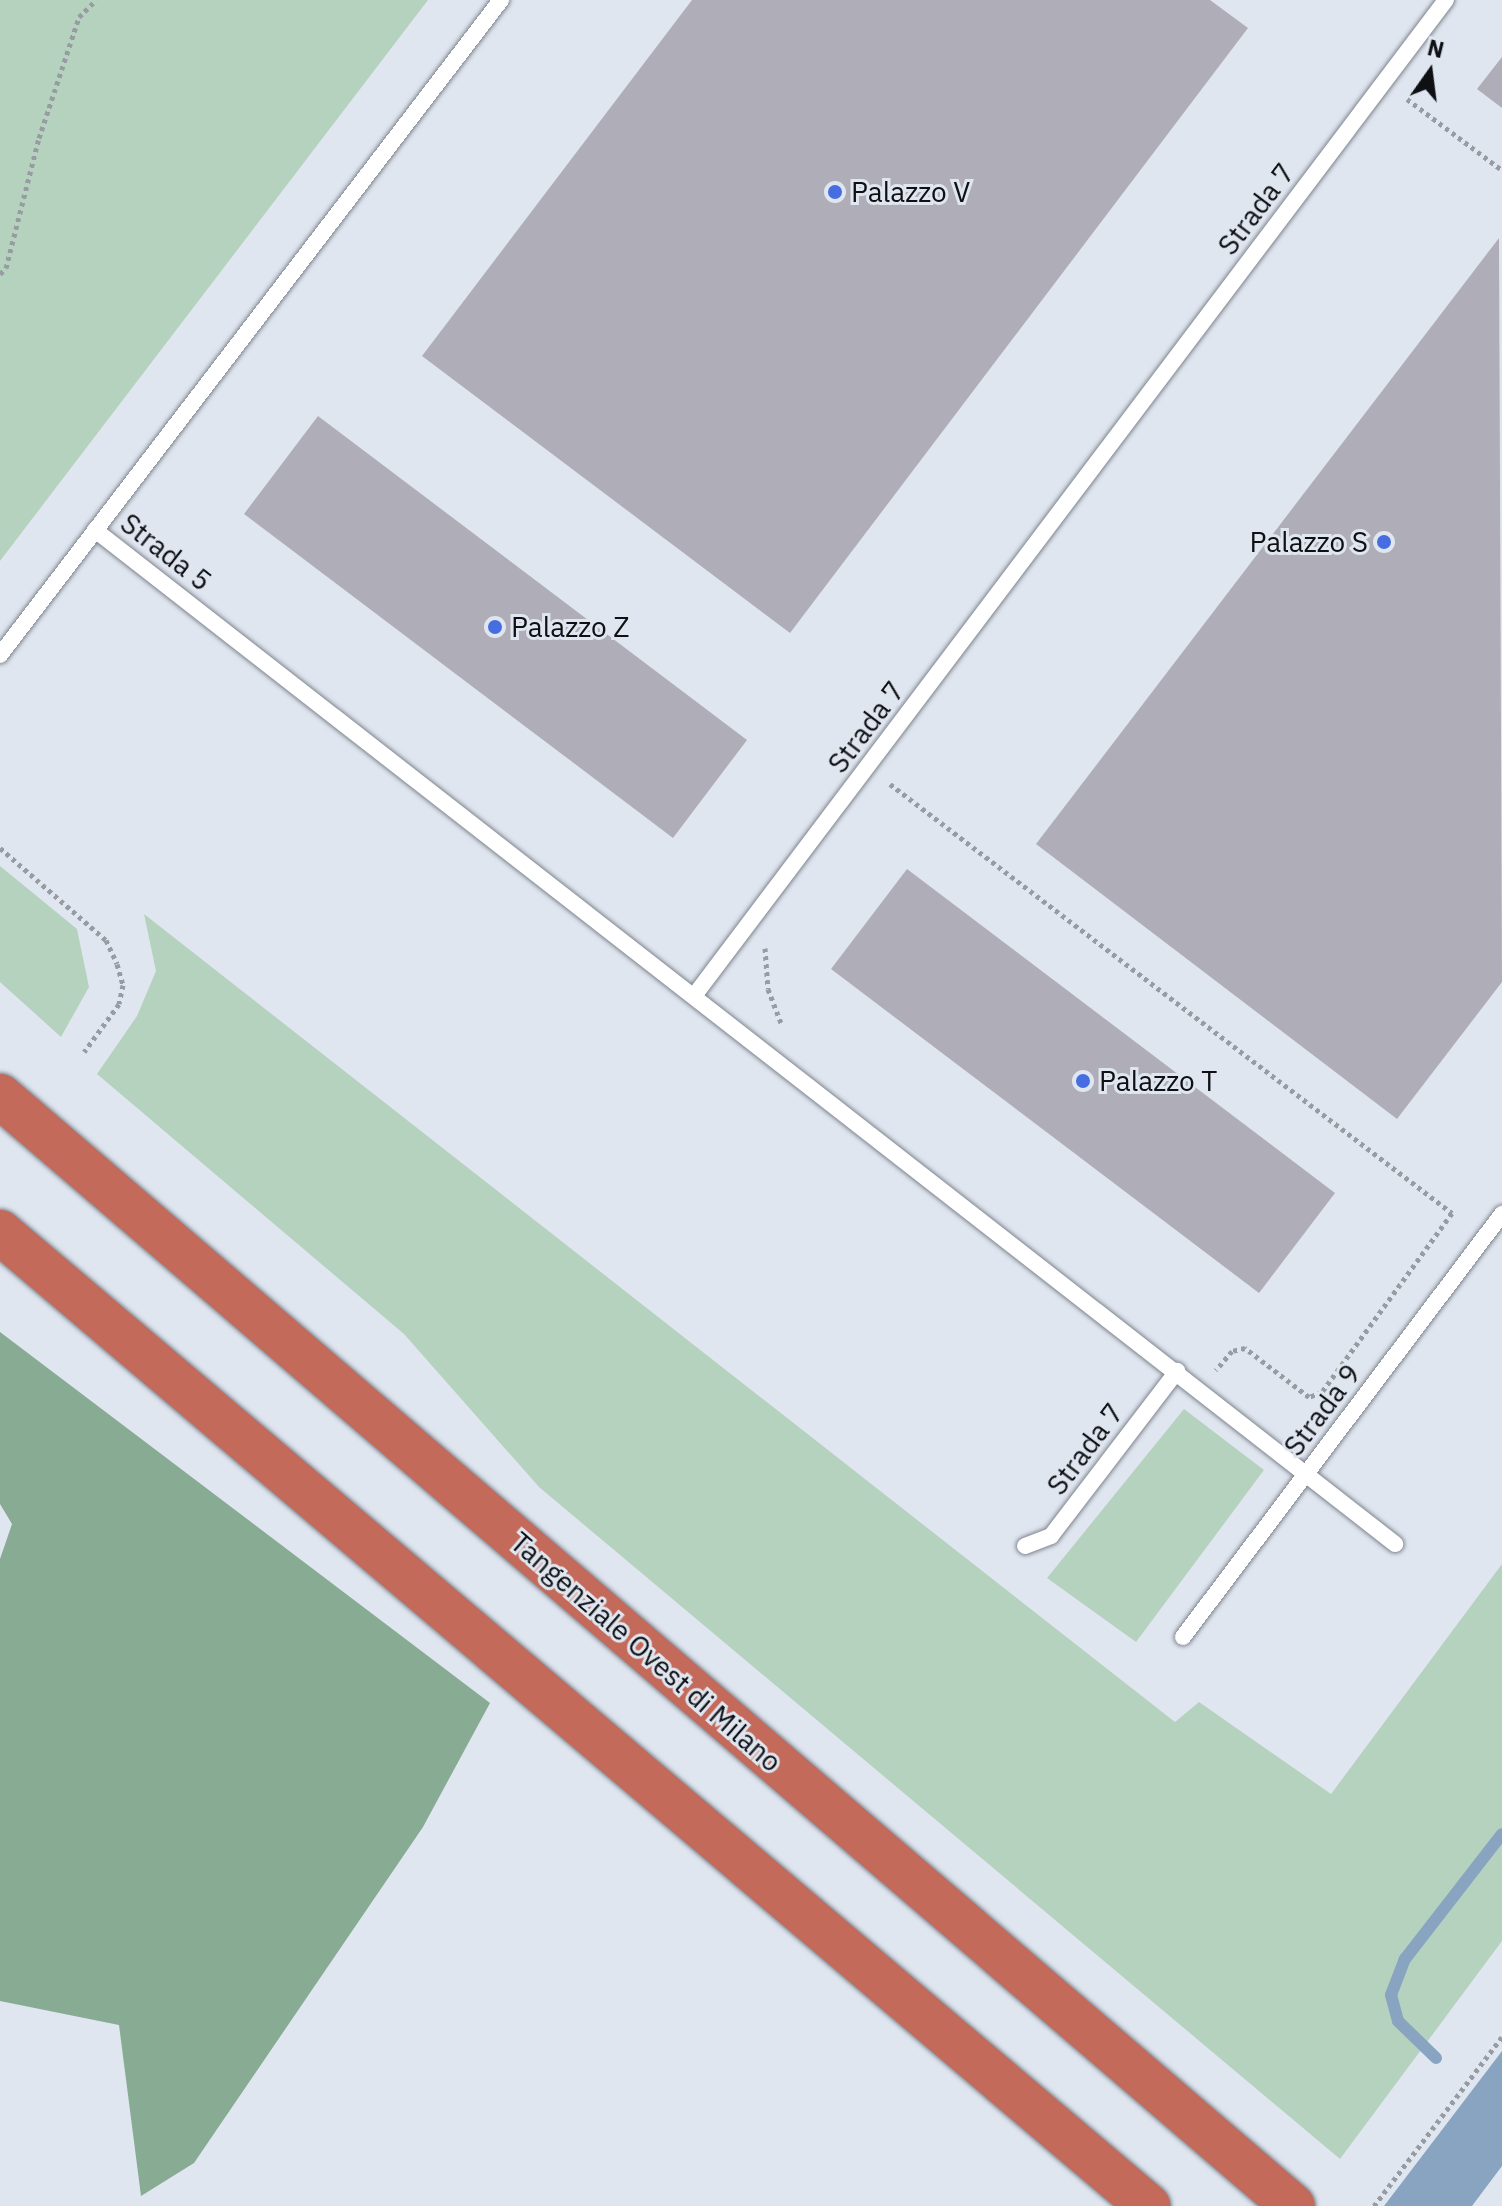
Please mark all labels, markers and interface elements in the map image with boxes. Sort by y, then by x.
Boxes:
north arrow [1390,32,1470,112]
text: N [1425,32,1447,64]
street label: Strada 7 [1211,157,1301,261]
place label: Palazzo V [851,175,970,209]
marker: Palazzo V [826,183,844,201]
street label: Strada 5 [114,506,218,598]
place label: Palazzo S [1250,525,1368,559]
marker: Palazzo S [1375,533,1393,551]
place label: Palazzo Z [511,610,629,644]
marker: Palazzo Z [486,618,504,636]
street label: Strada 7 [821,675,911,779]
place label: Palazzo T [1099,1064,1217,1098]
marker: Palazzo T [1074,1072,1092,1090]
street label: Strada 9 [1277,1358,1367,1462]
street label: Strada 7 [1040,1397,1130,1501]
street label: Tangenziale Ovest di Milano [504,1525,788,1779]

